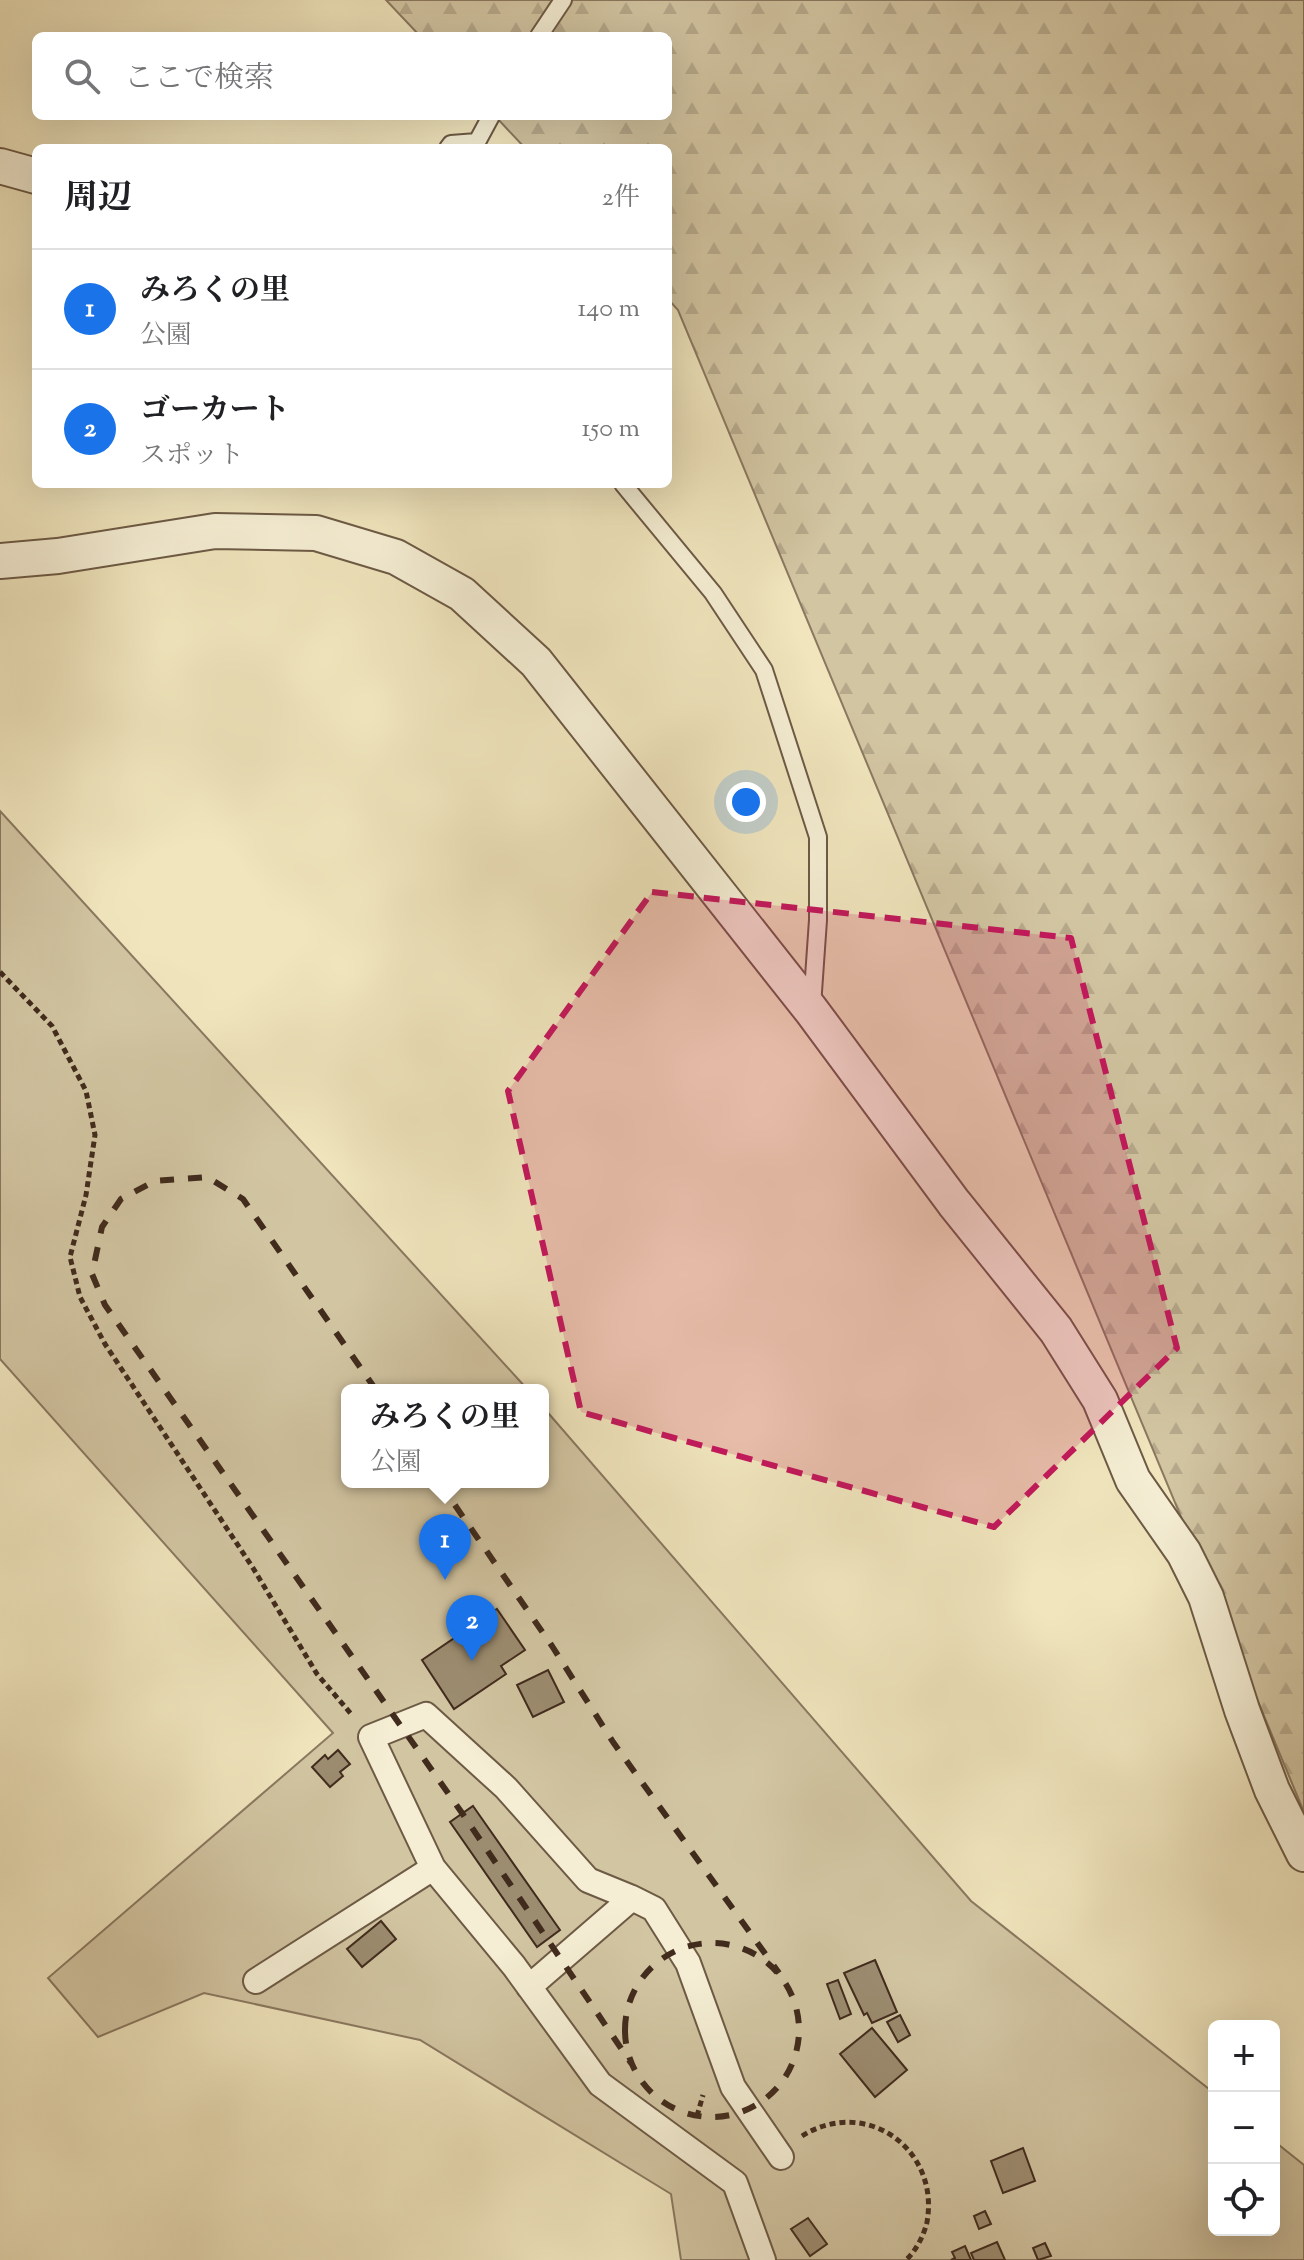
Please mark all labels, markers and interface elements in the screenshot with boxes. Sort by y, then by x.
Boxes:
search box [32,32,672,120]
icon: search [60,54,104,98]
text: ここで検索 [124,58,274,101]
text: 周辺 [64,175,132,224]
text: 2件 [602,180,640,217]
text: みろくの里 [140,270,290,313]
text: 1 [86,291,94,328]
text: 140 m [577,291,640,328]
text: 公園 [140,318,192,355]
text: ゴーカート [140,390,289,433]
text: 2 [84,411,96,448]
text: 150 m [581,411,640,448]
text: スポット [140,438,244,475]
your location [726,782,766,822]
popup [341,1384,549,1488]
text: みろくの里 [370,1397,520,1440]
text: 公園 [370,1445,422,1482]
pin: 1 [419,1514,471,1580]
pin: 2 [446,1595,498,1661]
map controls [1208,2020,1280,2236]
button: + [1208,2020,1280,2092]
button: − [1208,2092,1280,2164]
button: locate [1208,2164,1280,2236]

